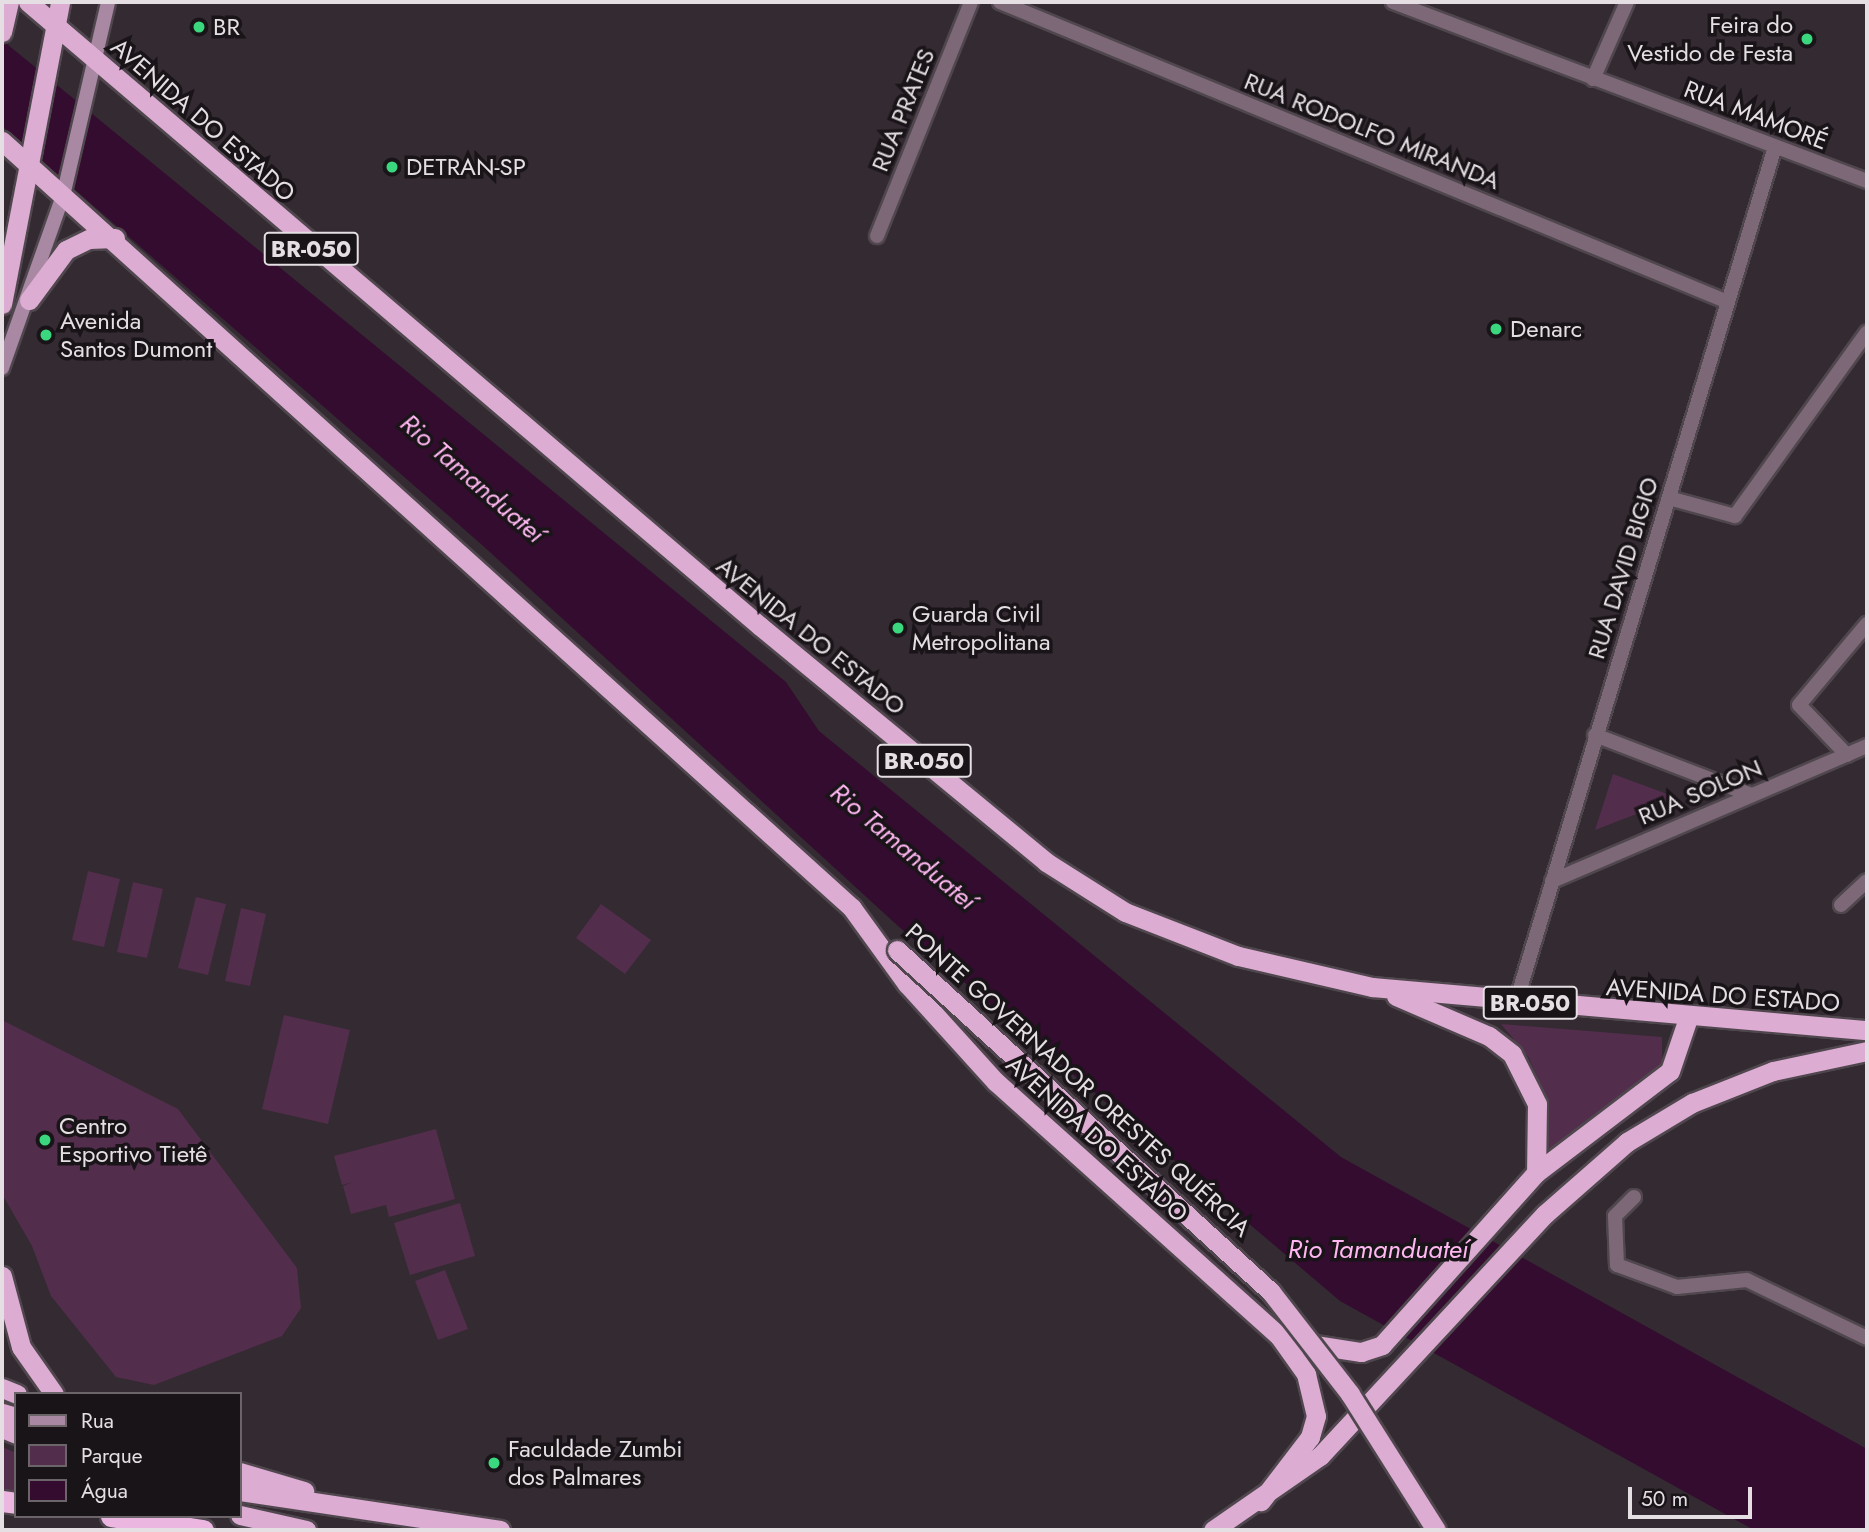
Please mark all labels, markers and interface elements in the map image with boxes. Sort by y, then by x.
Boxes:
place label: Feira do Vestido de Festa [1627,11,1793,67]
place label: BR [213,13,240,41]
marker: BR [191,19,207,35]
marker: Feira do Vestido de Festa [1799,31,1815,47]
street label: AVENIDA DO ESTADO [105,32,301,208]
street label: RUA PRATES [865,44,941,176]
street label: RUA RODOLFO MIRANDA [1240,67,1504,195]
street label: RUA MAMORÉ [1680,74,1832,156]
place label: DETRAN-SP [406,153,526,181]
marker: DETRAN-SP [384,159,400,175]
road number: BR-050 [262,230,360,268]
place label: Avenida Santos Dumont [60,307,212,363]
place label: Denarc [1510,315,1582,343]
marker: Denarc [1488,321,1504,337]
marker: Avenida Santos Dumont [38,327,54,343]
water label: Rio Tamanduateí [394,408,550,550]
street label: RUA DAVID BIGIO [1582,474,1664,662]
street label: AVENIDA DO ESTADO [711,551,911,721]
place label: Guarda Civil Metropolitana [912,600,1051,656]
marker: Guarda Civil Metropolitana [890,620,906,636]
road number: BR-050 [875,741,973,780]
street label: RUA SOLON [1634,753,1766,831]
water label: Rio Tamanduateí [824,777,982,917]
street label: PONTE GOVERNADOR ORESTES QUÉRCIA [900,917,1256,1243]
street label: AVENIDA DO ESTADO [1605,972,1841,1018]
road number: BR-050 [1481,984,1579,1022]
street label: AVENIDA DO ESTADO [1000,1050,1194,1228]
place label: Centro Esportivo Tietê [59,1112,207,1168]
marker: Centro Esportivo Tietê [37,1132,53,1148]
water label: Rio Tamanduateí [1288,1234,1468,1266]
legend [14,1392,242,1518]
text: Rua [81,1406,114,1436]
place label: Faculdade Zumbi dos Palmares [508,1435,682,1491]
text: Parque [81,1441,143,1471]
marker: Faculdade Zumbi dos Palmares [486,1455,502,1471]
scale bar [1631,1472,1755,1516]
text: Água [81,1476,128,1506]
text: 50 m [1641,1484,1688,1514]

